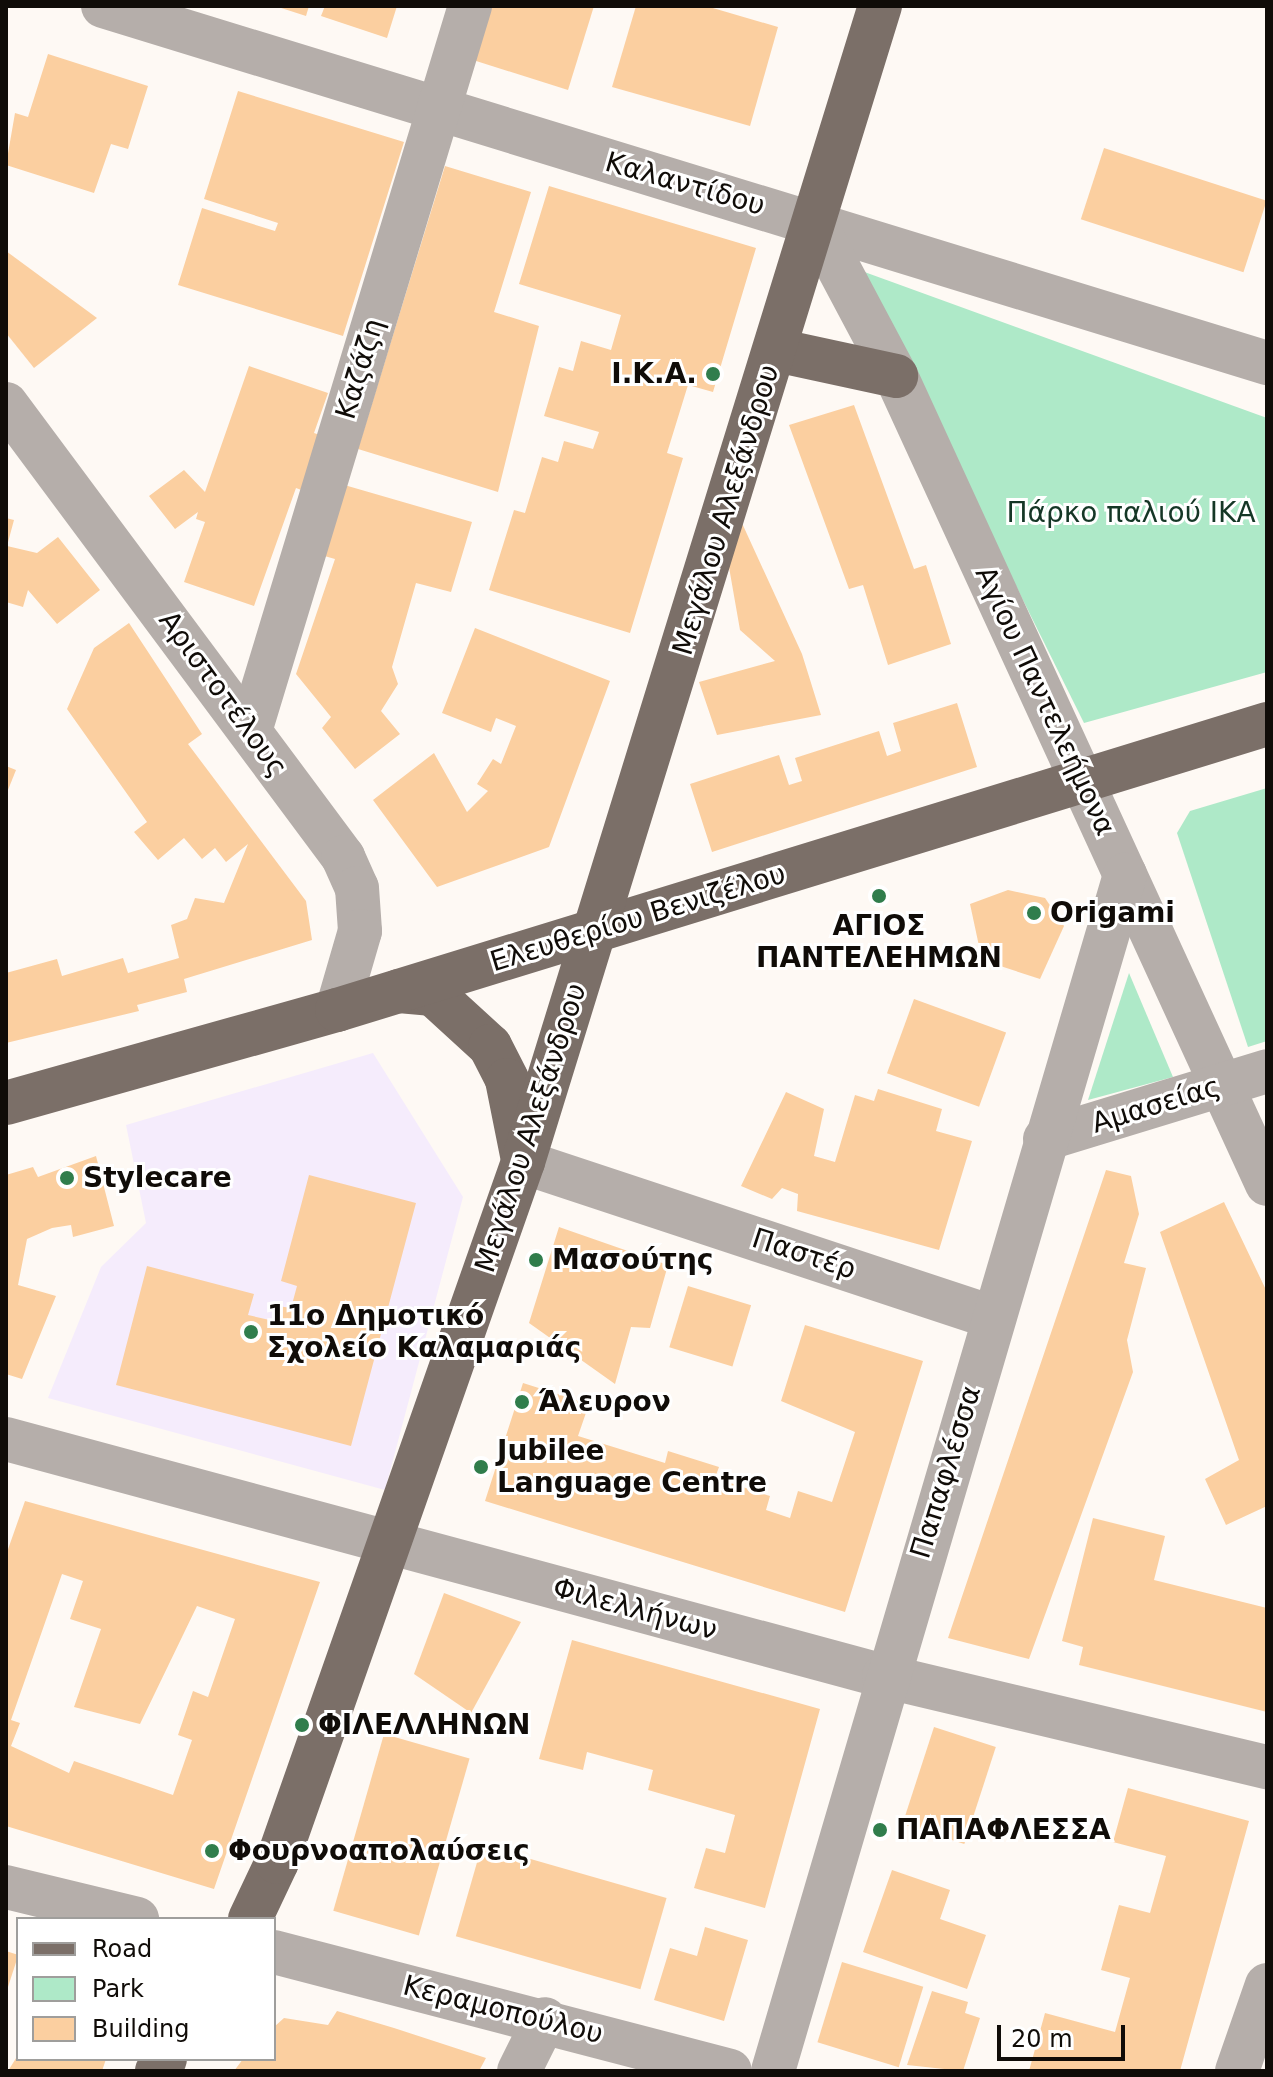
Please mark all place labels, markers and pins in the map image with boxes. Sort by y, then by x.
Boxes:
place label: Ι.Κ.Α. [611,357,697,391]
marker: Ι.Κ.Α. [704,365,722,383]
marker: ΑΓΙΟΣ ΠΑΝΤΕΛΕΗΜΩΝ [870,887,888,905]
place label: Origami [1050,896,1175,930]
marker: Origami [1025,904,1043,922]
place label: ΑΓΙΟΣ ΠΑΝΤΕΛΕΗΜΩΝ [756,909,1002,975]
place label: Stylecare [83,1161,232,1195]
marker: Stylecare [58,1169,76,1187]
place label: Μασούτης [552,1243,713,1277]
marker: Μασούτης [527,1251,545,1269]
place label: 11ο Δημοτικό Σχολείο Καλαμαριάς [267,1299,581,1365]
marker: 11ο Δημοτικό Σχολείο Καλαμαριάς [242,1323,260,1341]
place label: Άλευρον [538,1385,671,1419]
marker: Άλευρον [513,1393,531,1411]
place label: Jubilee Language Centre [497,1434,767,1500]
marker: Jubilee Language Centre [472,1458,490,1476]
place label: ΦΙΛΕΛΛΗΝΩΝ [318,1708,530,1742]
marker: ΦΙΛΕΛΛΗΝΩΝ [293,1716,311,1734]
place label: ΠΑΠΑΦΛΕΣΣΑ [896,1813,1111,1847]
marker: ΠΑΠΑΦΛΕΣΣΑ [871,1821,889,1839]
place label: Φουρνοαπολαύσεις [228,1834,530,1868]
marker: Φουρνοαπολαύσεις [203,1842,221,1860]

